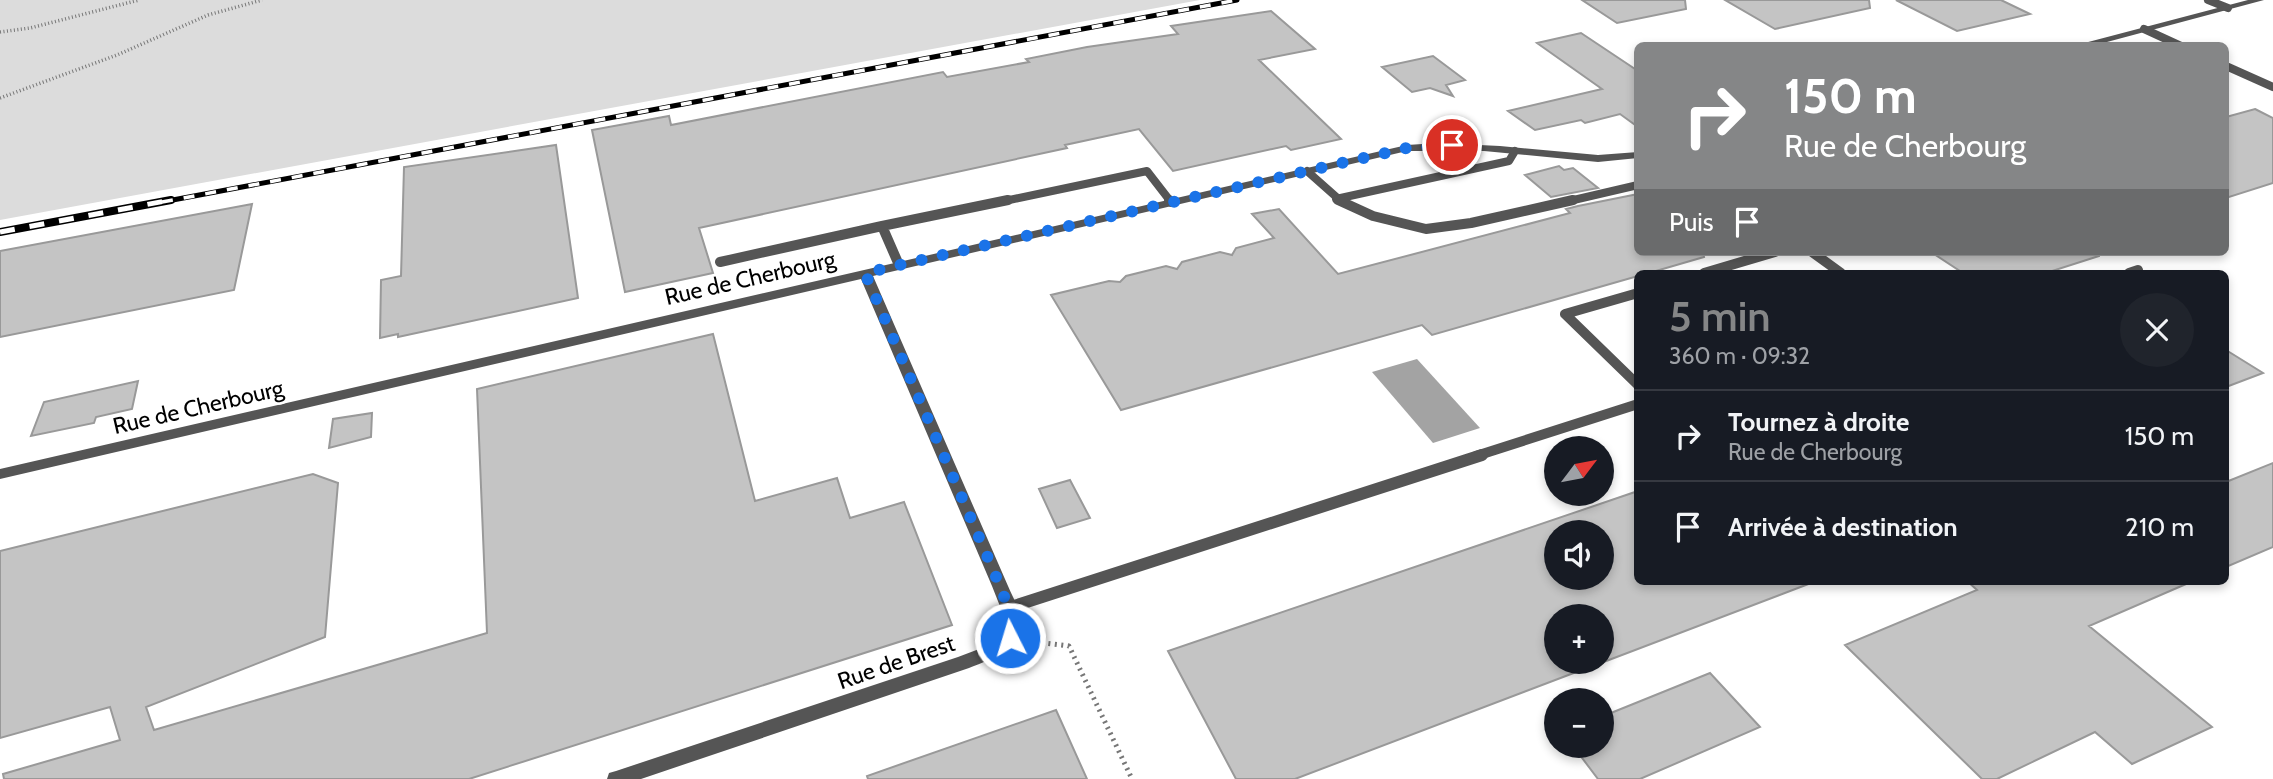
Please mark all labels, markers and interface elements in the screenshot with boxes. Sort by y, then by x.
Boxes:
text: 150 m [1784,66,1917,125]
icon: right [1669,70,1760,161]
pin [1422,115,1482,175]
icon: arrive [1433,126,1471,164]
text: Rue de Cherbourg [1784,126,2026,165]
icon: arrive [1728,203,1766,241]
text: Puis [1669,206,1714,238]
street label: Rue de Cherbourg [662,245,838,311]
text: 5 min [1669,290,1771,342]
button: close [2120,293,2194,367]
text: 360 m · 09:32 [1669,342,1810,370]
street label: Rue de Cherbourg [110,374,286,440]
text: Tournez à droite [1728,406,1910,438]
icon: right [1669,417,1707,455]
text: 150 m [2125,420,2194,452]
north arrow [1544,436,1614,506]
map controls [1544,436,1614,758]
text: Rue de Cherbourg [1728,438,1902,466]
icon: arrive [1669,508,1707,546]
text: Arrivée à destination [1728,511,1958,543]
text: 210 m [2125,511,2194,543]
button: sound [1544,520,1614,590]
position arrow [973,601,1047,675]
button: + [1544,604,1614,674]
street label: Rue de Brest [834,629,958,695]
button: − [1544,688,1614,758]

